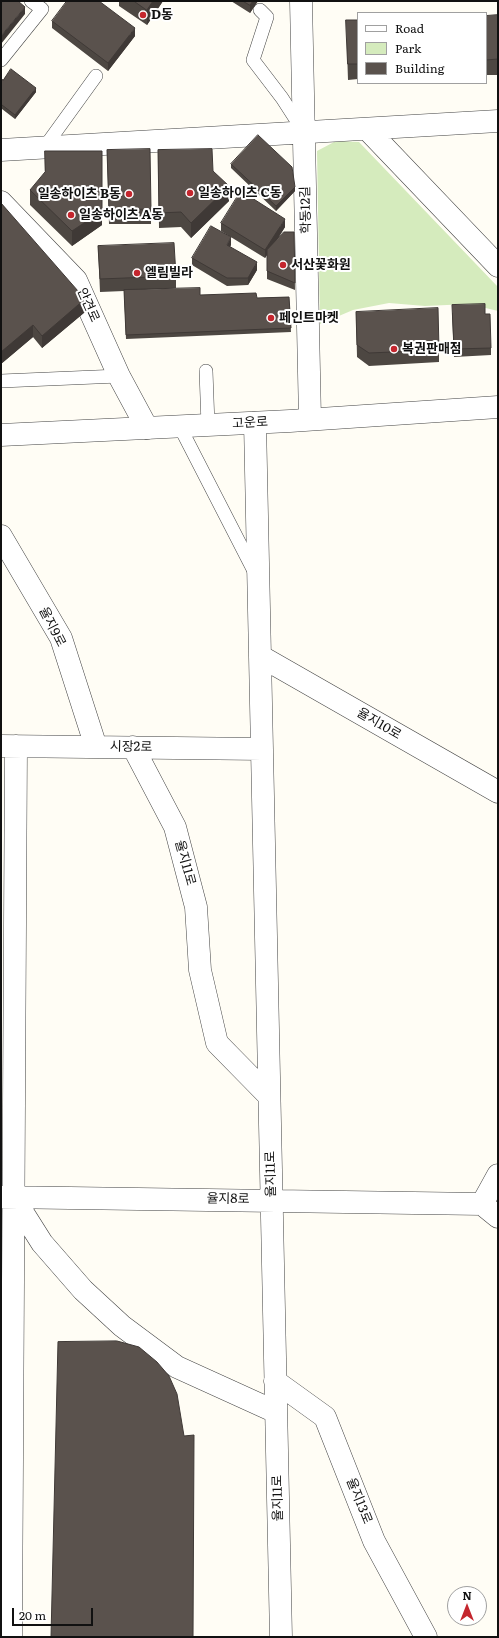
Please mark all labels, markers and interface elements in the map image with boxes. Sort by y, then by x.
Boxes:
place label: D동 [151,7,173,23]
marker: D동 [138,10,148,20]
legend [357,12,487,84]
text: Road [395,19,424,37]
text: Park [395,39,421,57]
text: Building [395,59,444,77]
place label: 일송하이츠 C동 [198,185,282,201]
place label: 일송하이츠 B동 [38,186,121,202]
street label: 학동12길 [298,186,314,234]
marker: 일송하이츠 C동 [185,188,195,198]
marker: 일송하이츠 B동 [124,189,134,199]
place label: 일송하이츠 A동 [79,207,163,223]
marker: 일송하이츠 A동 [66,210,76,220]
place label: 서산꽃화원 [291,257,351,273]
marker: 서산꽃화원 [278,260,288,270]
place label: 엘림빌라 [145,265,193,281]
marker: 엘림빌라 [132,268,142,278]
street label: 안견로 [74,285,102,325]
place label: 페인트마켓 [279,310,339,326]
marker: 페인트마켓 [266,313,276,323]
place label: 복권판매점 [402,341,462,357]
marker: 복권판매점 [389,344,399,354]
street label: 고운로 [232,414,268,432]
street label: 율지9로 [35,604,69,650]
street label: 율지10로 [354,705,404,743]
street label: 시장2로 [110,739,152,755]
street label: 율지11로 [171,839,199,887]
street label: 율지11로 [263,1151,279,1197]
street label: 율지8로 [206,1191,250,1207]
street label: 율지11로 [270,1475,286,1521]
street label: 율지13로 [343,1476,375,1526]
north arrow [447,1586,487,1626]
text: N [462,1587,472,1603]
scale bar [14,1600,95,1626]
text: 20 m [19,1606,46,1624]

